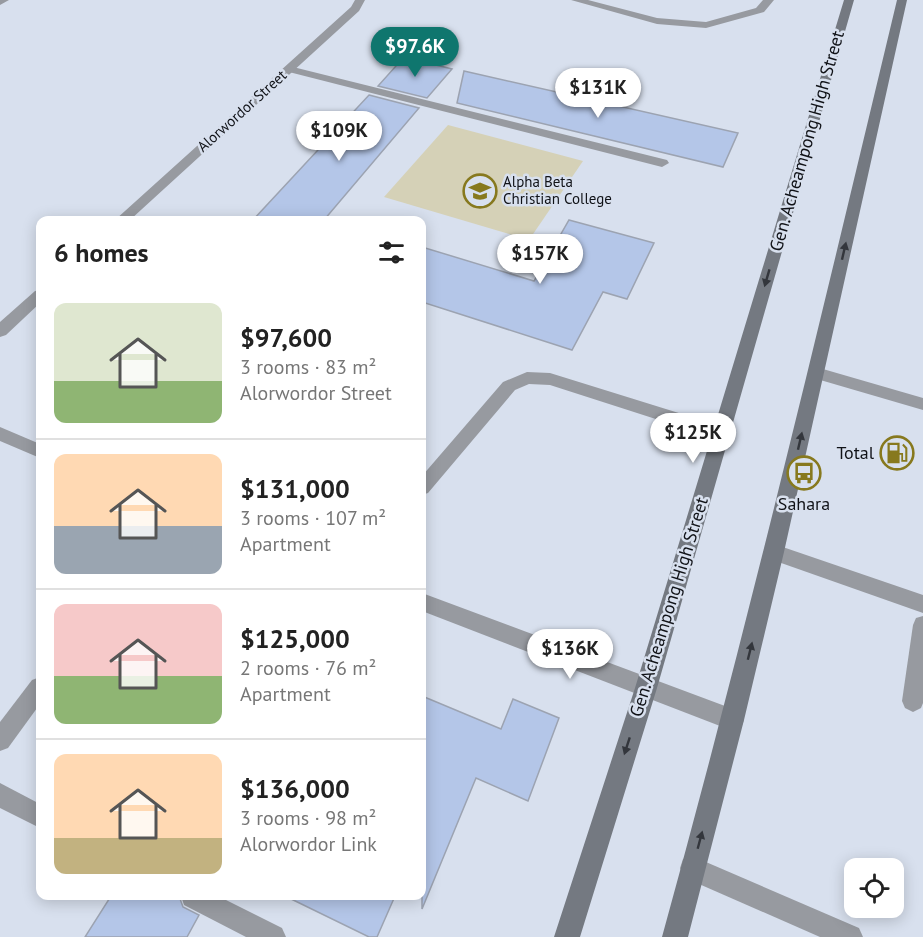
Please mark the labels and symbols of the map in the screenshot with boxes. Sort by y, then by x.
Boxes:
pin: $97.6K [366,27,464,78]
street label: Gen. Acheampong High Street [764,28,849,254]
street label: Alorwordor Street [193,65,290,156]
pin: $131K [556,68,640,119]
pin: $109K [297,111,381,162]
place label: Alpha Beta Christian College [503,172,612,208]
school or university icon: Alpha Beta Christian College [462,173,498,209]
pin: $157K [498,234,582,285]
one-way arrow [839,242,849,260]
one-way arrow [762,269,771,287]
pin: $125K [651,413,735,464]
one-way arrow [795,432,805,450]
fuel station icon: Total [879,435,915,471]
place label: Total [836,441,875,464]
bus stop icon: Sahara [786,455,822,491]
place label: Sahara [778,492,830,515]
street label: Gen. Acheampong High Street [624,494,713,719]
pin: $136K [528,629,612,680]
one-way arrow [745,642,755,660]
one-way arrow [622,737,631,755]
one-way arrow [696,831,705,849]

